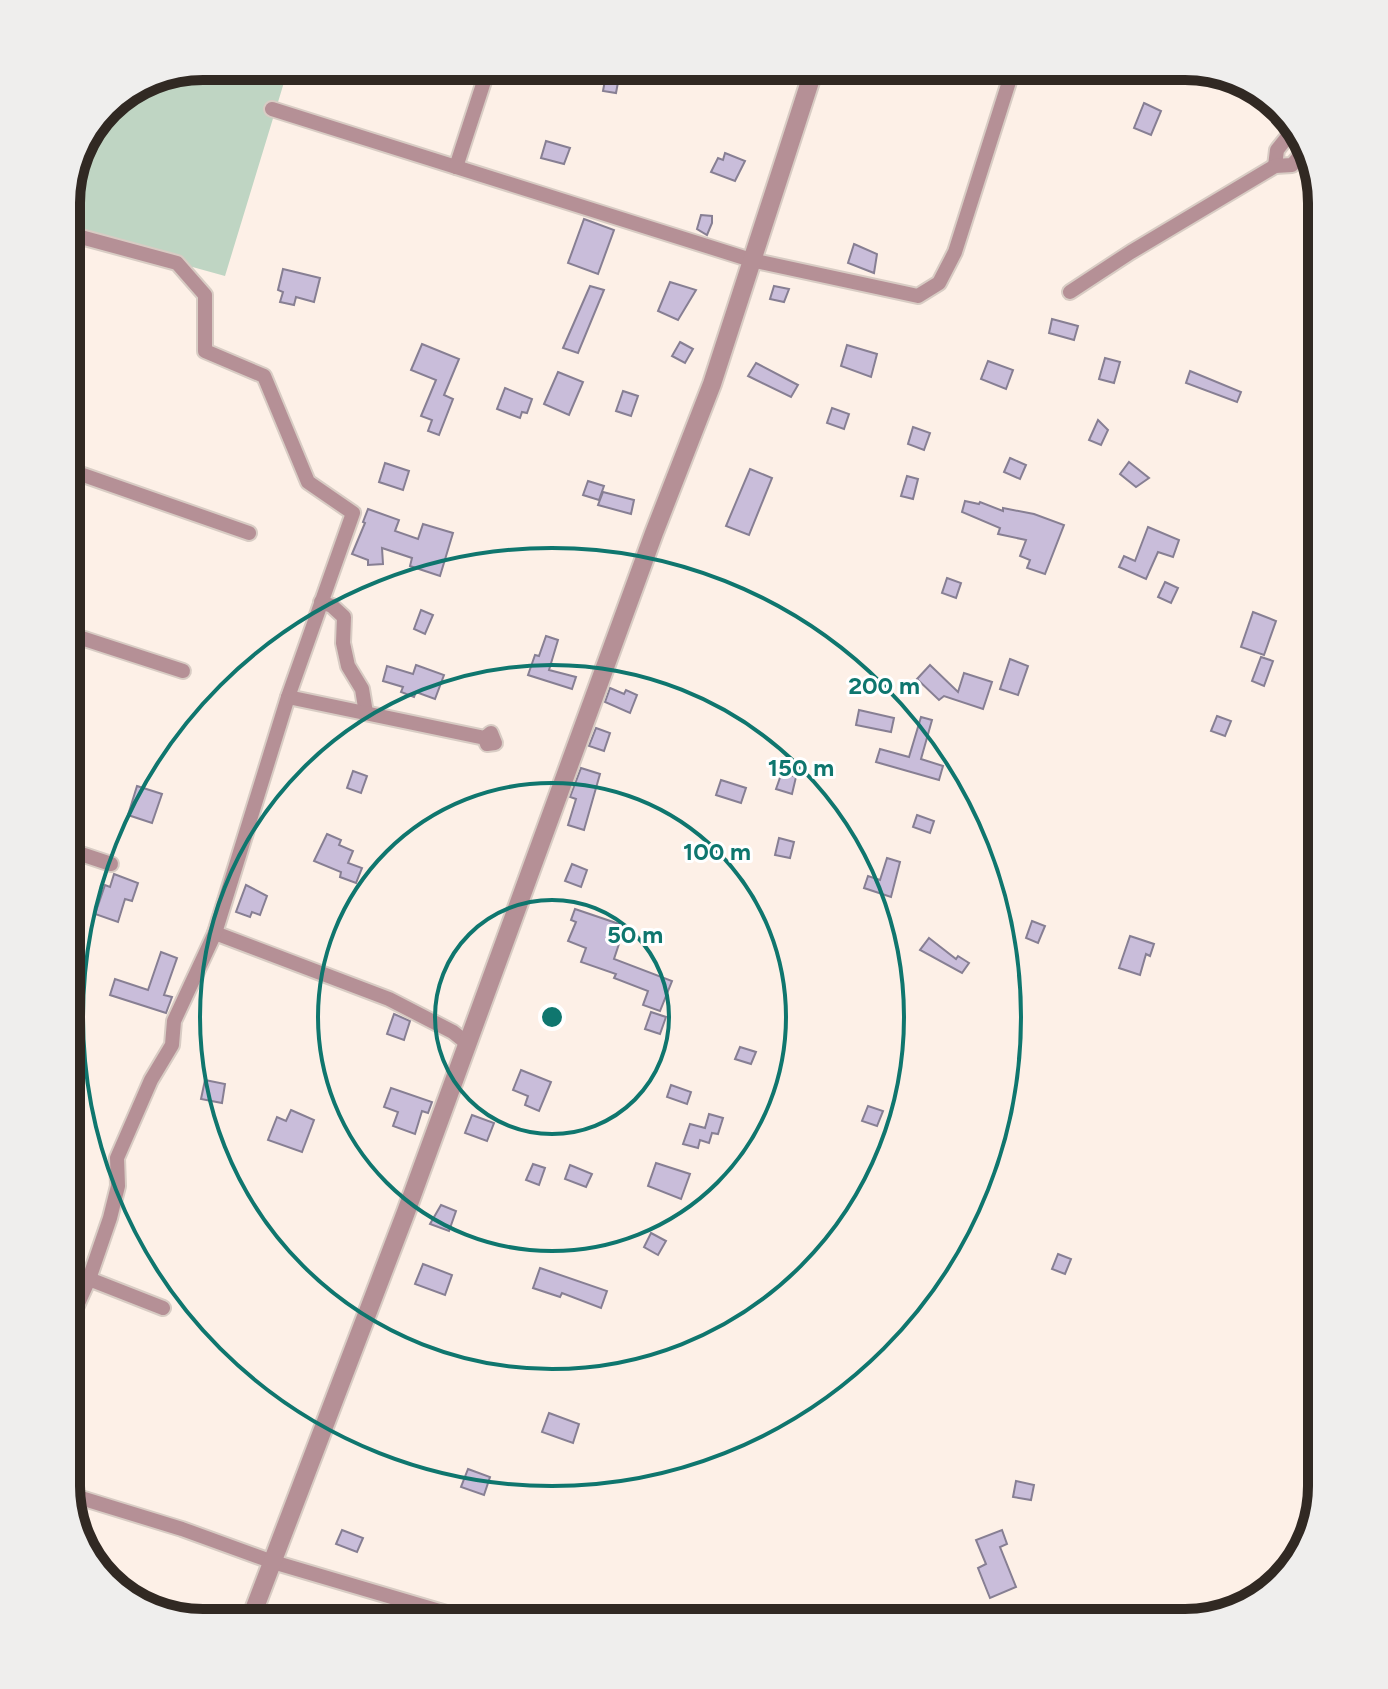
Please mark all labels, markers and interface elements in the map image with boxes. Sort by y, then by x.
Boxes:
text: 200 m [848,671,920,700]
text: 150 m [768,753,834,782]
text: 100 m [683,837,751,866]
text: 50 m [607,920,663,949]
centre of rings [538,1003,566,1031]

